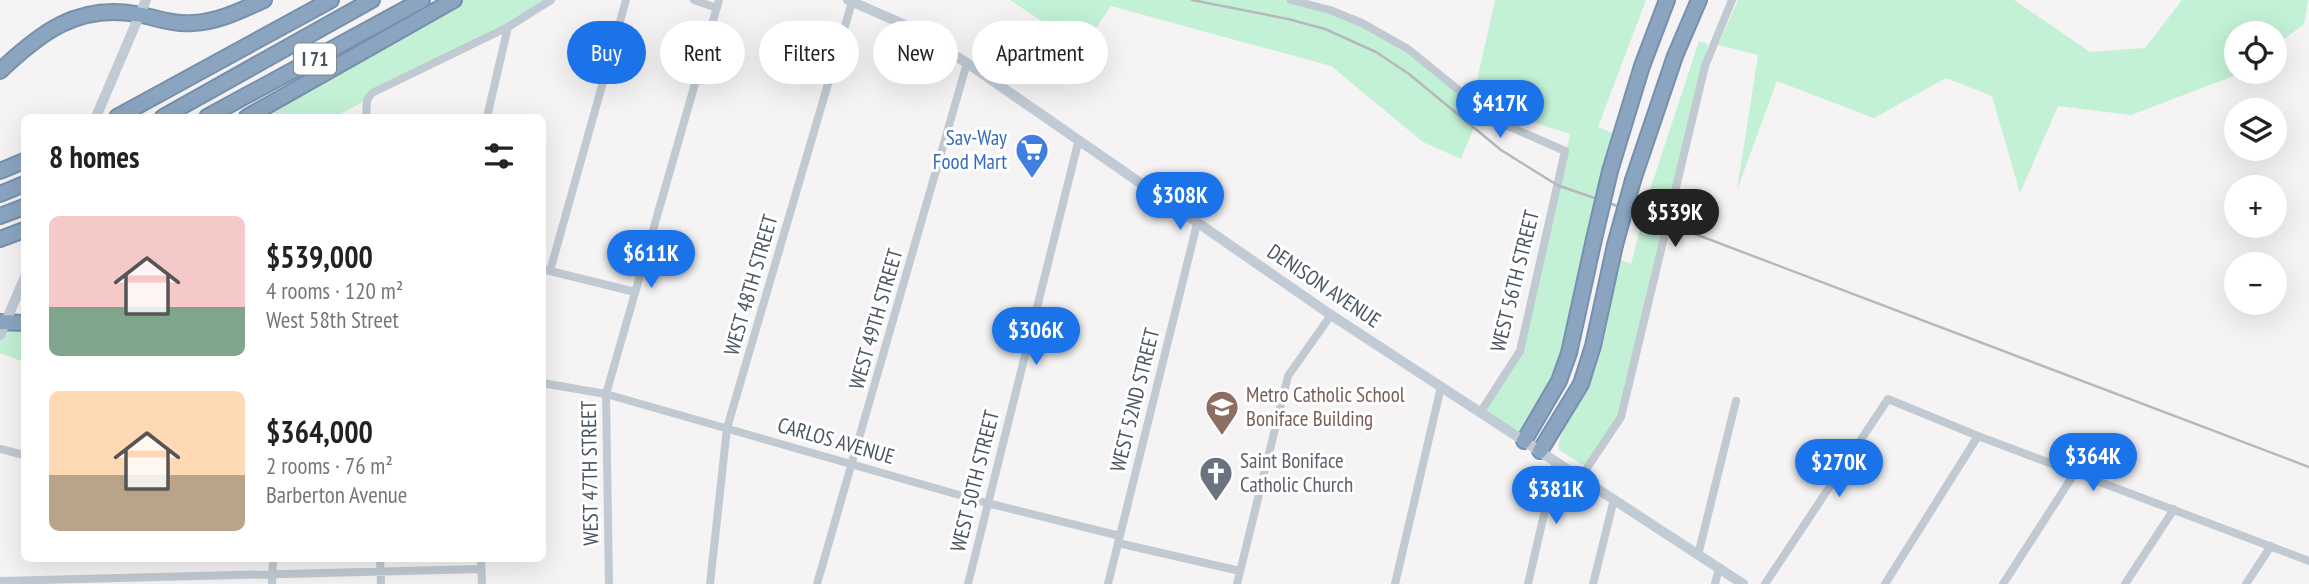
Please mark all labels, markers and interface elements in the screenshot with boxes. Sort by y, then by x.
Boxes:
chip: Buy [567,21,646,84]
chip: Rent [660,21,745,84]
chip: Filters [759,21,859,84]
chip: New [873,21,958,84]
chip: Apartment [972,21,1108,84]
map controls [2224,21,2287,315]
button: locate [2224,21,2287,84]
road number: I 71 [294,44,336,74]
pin: $417K [1451,80,1549,140]
text: $417K [1472,88,1528,117]
button: layers [2224,98,2287,161]
place label: Sav-Way Food Mart [933,124,1007,175]
supermarket icon: Sav-Way Food Mart [1013,131,1051,180]
text: 8 homes [49,137,140,176]
icon: filters [480,137,518,175]
pin: $308K [1131,173,1229,232]
button: + [2224,175,2287,238]
text: $308K [1152,180,1208,209]
pin: $539K [1626,190,1724,249]
text: $539K [1647,197,1703,226]
street label: WEST 56TH STREET [1484,207,1545,355]
street label: WEST 48TH STREET [718,211,784,358]
pin: $611K [602,230,700,290]
text: $539,000 [266,237,373,276]
text: $611K [623,238,679,267]
street label: DENISON AVENUE [1262,238,1386,333]
icon: home [105,244,189,328]
street label: WEST 49TH STREET [843,245,909,392]
button: − [2224,252,2287,315]
text: 4 rooms · 120 m² [266,276,403,305]
text: West 58th Street [266,305,399,334]
pin: $306K [987,308,1085,367]
text: $306K [1008,315,1064,344]
street label: WEST 52ND STREET [1104,325,1166,474]
place label: Metro Catholic School Boniface Building [1246,381,1405,432]
school or university icon: Metro Catholic School Boniface Building [1203,388,1241,437]
street label: WEST 47TH STREET [575,400,604,546]
street label: WEST 50TH STREET [944,407,1005,555]
street label: CARLOS AVENUE [775,411,898,470]
text: $364,000 [266,412,373,451]
icon: home [105,419,189,503]
pin: $364K [2044,434,2142,493]
pin: $270K [1790,440,1888,499]
text: $364K [2065,441,2121,470]
place label: Saint Boniface Catholic Church [1240,447,1353,498]
text: $270K [1811,447,1867,476]
text: 2 rooms · 76 m² [266,451,393,480]
church icon: Saint Boniface Catholic Church [1197,454,1235,503]
pin: $381K [1507,466,1605,526]
text: $381K [1528,474,1584,503]
text: Barberton Avenue [266,480,407,509]

